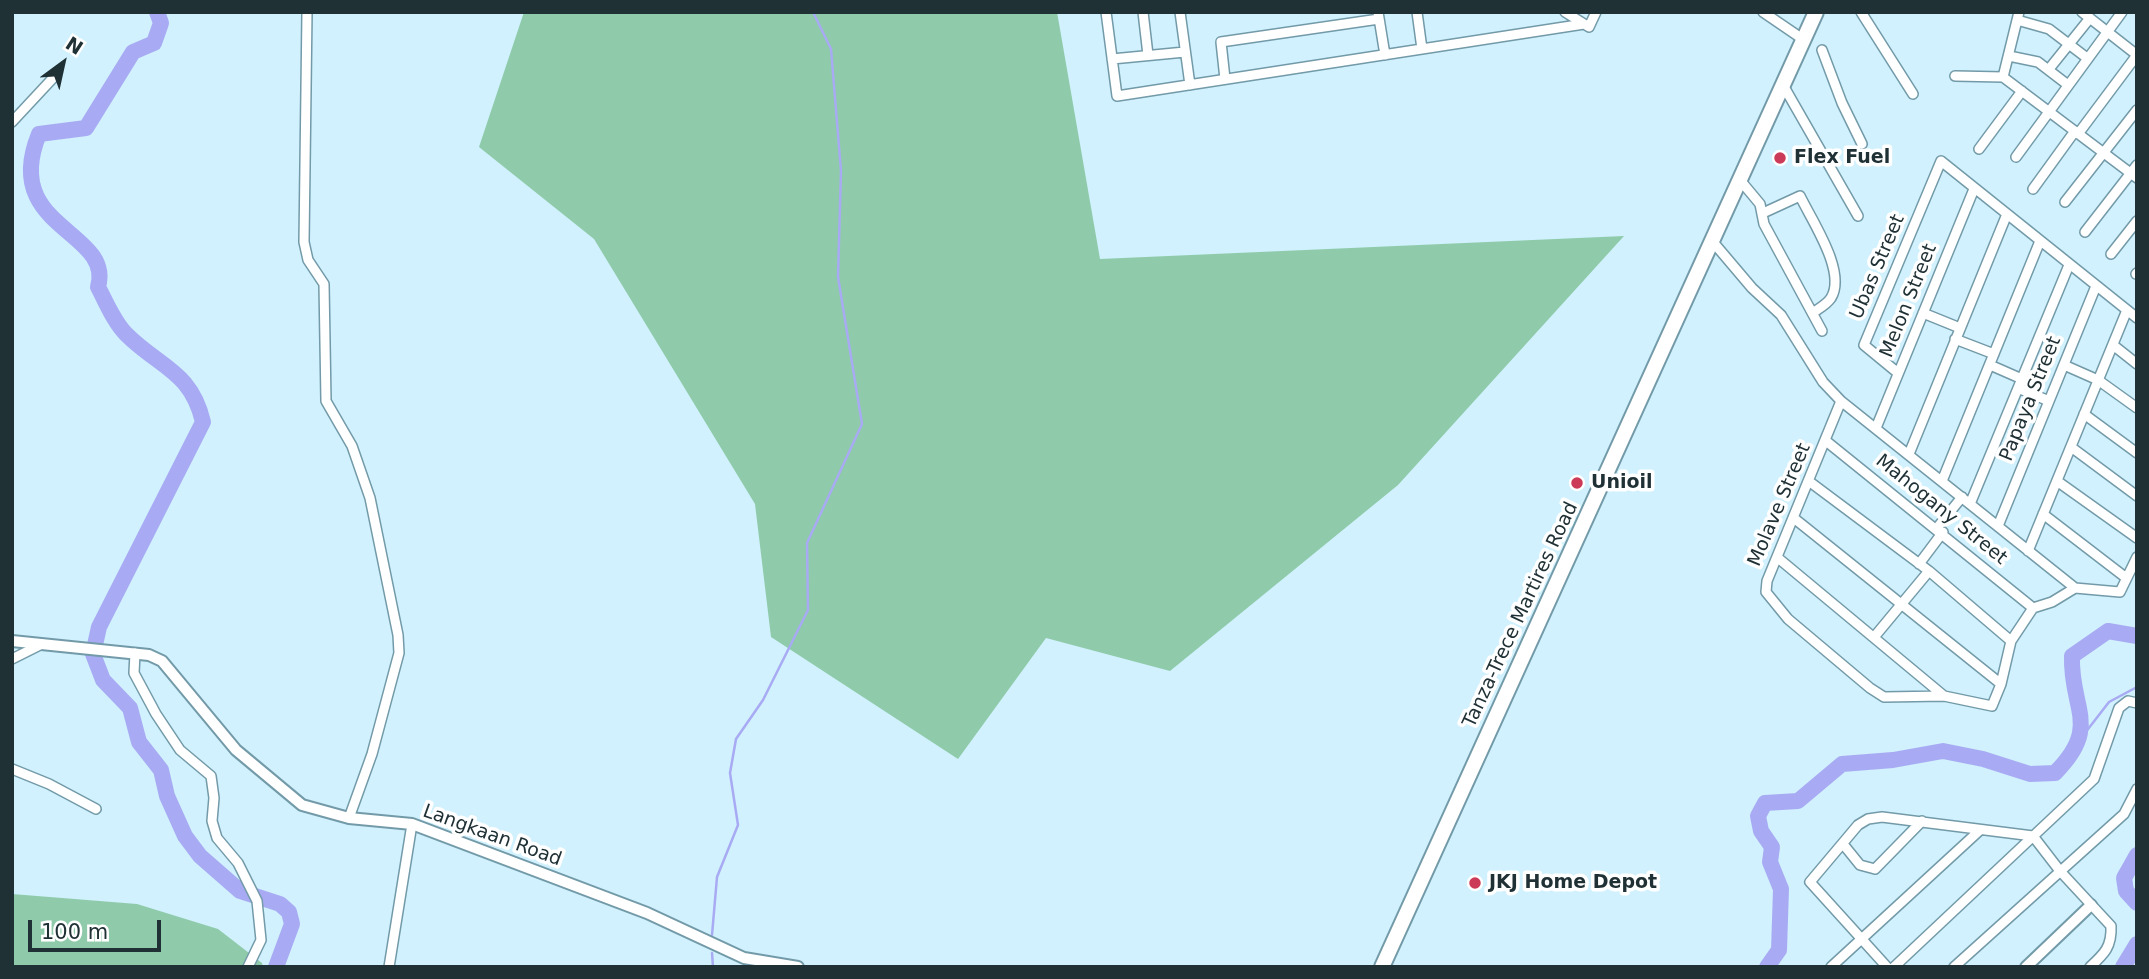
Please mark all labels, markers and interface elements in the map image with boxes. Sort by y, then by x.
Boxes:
north arrow [28,28,98,98]
text: N [62,32,87,59]
place label: Flex Fuel [1794,147,1890,169]
marker: Flex Fuel [1772,150,1788,166]
street label: Ubas Street [1846,211,1910,323]
street label: Melon Street [1876,241,1942,361]
street label: Papaya Street [1996,333,2066,465]
street label: Molave Street [1744,440,1816,570]
street label: Mahogany Street [1871,450,2011,570]
place label: Unioil [1591,472,1653,494]
marker: Unioil [1569,475,1585,491]
street label: Tanza-Trece Martires Road [1459,499,1583,731]
street label: Langkaan Road [419,800,565,872]
place label: JKJ Home Depot [1489,872,1657,894]
marker: JKJ Home Depot [1467,875,1483,891]
scale bar [32,906,164,950]
text: 100 m [41,920,108,944]

